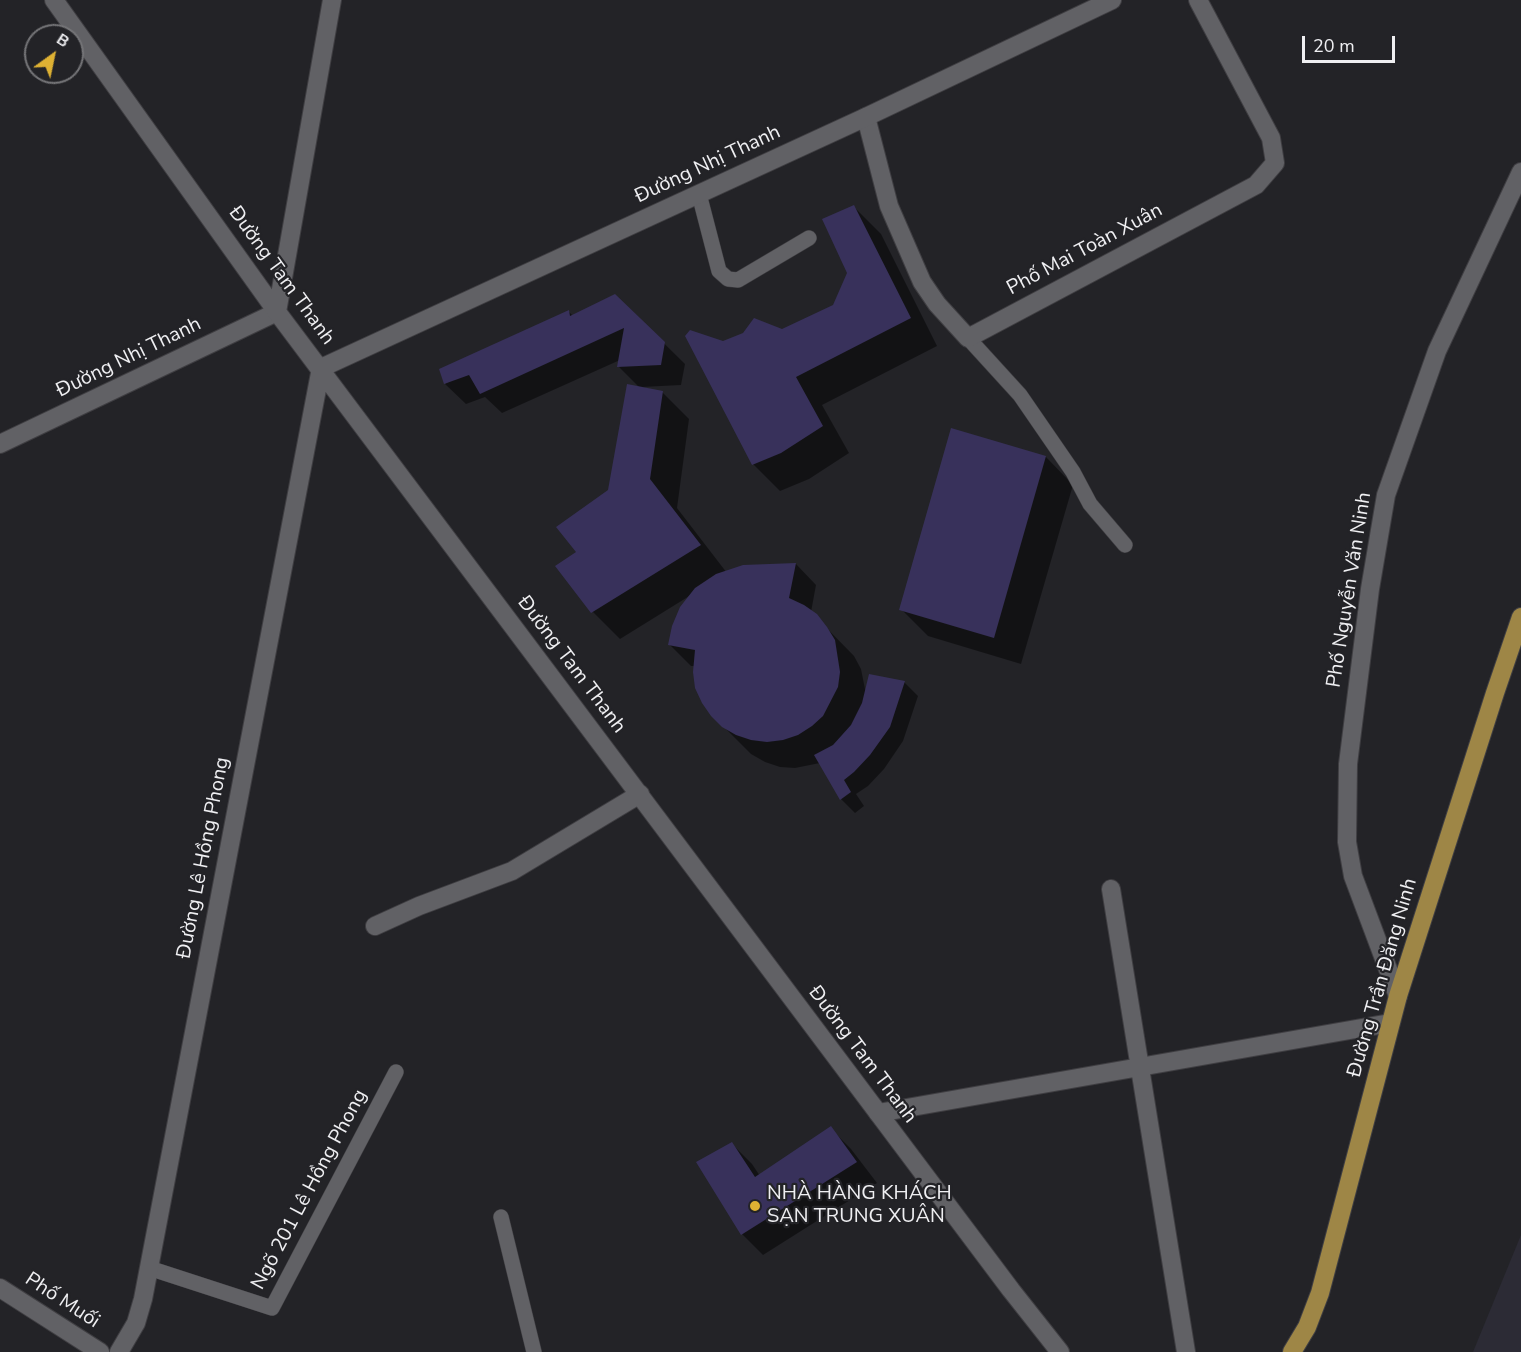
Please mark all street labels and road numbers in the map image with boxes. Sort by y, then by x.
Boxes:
street label: Đường Nhị Thanh [631,121,785,209]
street label: Phố Mai Toàn Xuân [1003,199,1167,301]
street label: Đường Tam Thanh [223,202,339,350]
street label: Đường Nhị Thanh [53,313,205,403]
street label: Phố Nguyễn Văn Ninh [1323,491,1377,689]
street label: Đường Tam Thanh [512,592,630,738]
street label: Đường Lê Hồng Phong [173,755,235,961]
street label: Đường Trần Đăng Ninh [1343,876,1423,1080]
street label: Đường Tam Thanh [803,982,921,1128]
street label: Ngõ 201 Lê Hồng Phong [247,1086,373,1294]
street label: Phố Muối [20,1268,104,1334]

